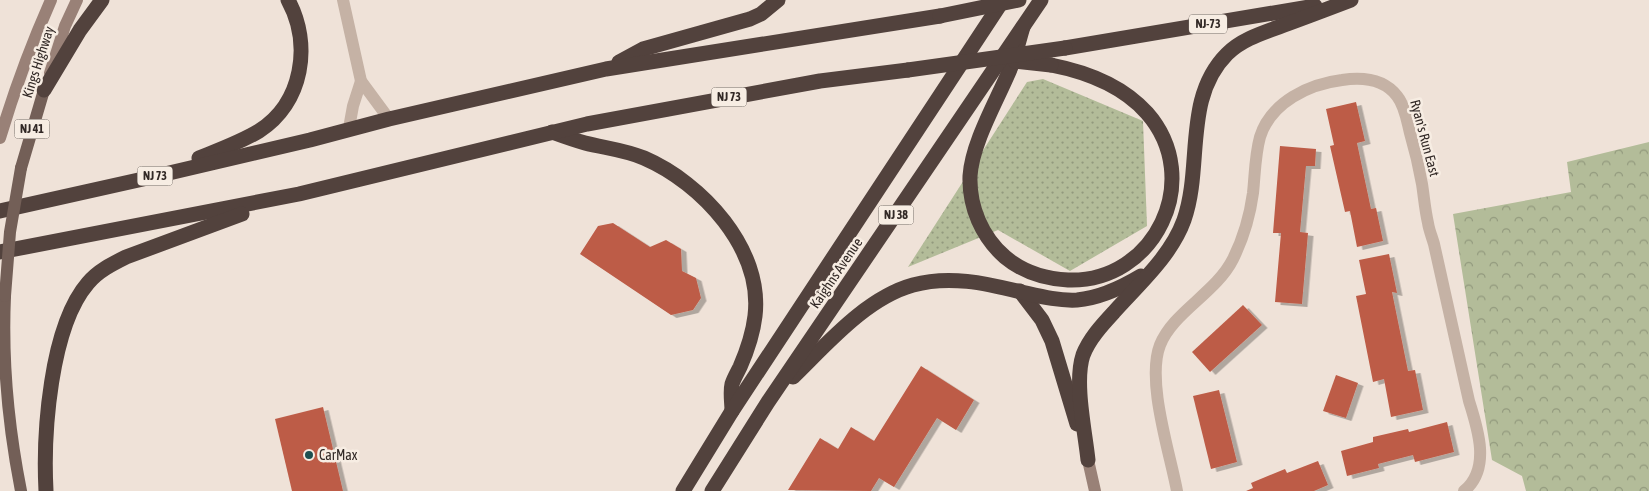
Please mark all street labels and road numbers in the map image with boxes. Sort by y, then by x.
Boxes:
road number: NJ-73 [1189,14,1227,34]
street label: Kings Highway [19,24,57,100]
road number: NJ 73 [712,88,746,106]
street label: Ryan's Run East [1407,98,1443,178]
road number: NJ 41 [15,120,50,138]
road number: NJ 73 [138,167,172,186]
road number: NJ 38 [878,206,914,224]
street label: Kaighns Avenue [807,235,865,311]

